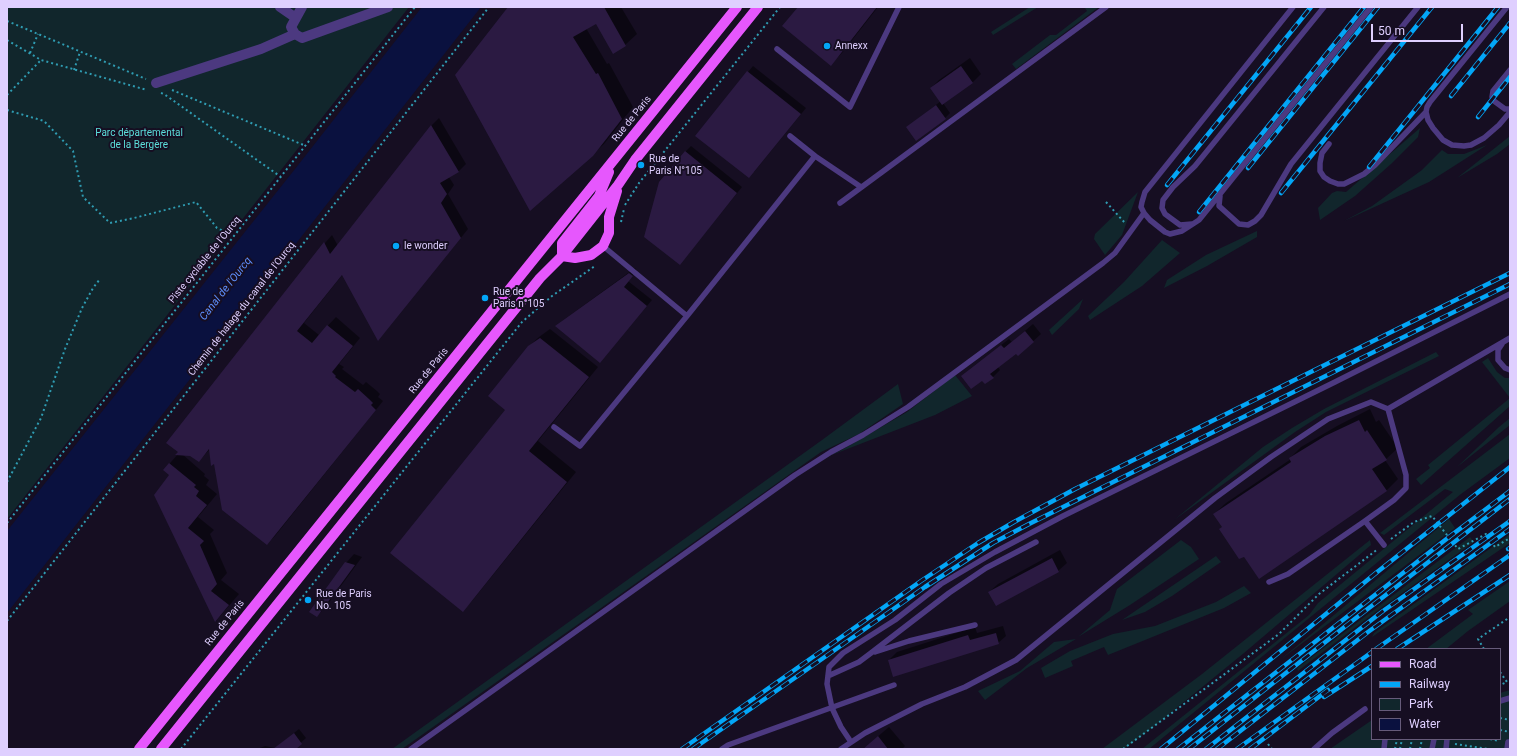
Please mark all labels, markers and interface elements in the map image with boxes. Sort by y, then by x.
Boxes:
scale bar [1373,16,1465,42]
text: 50 m [1378,24,1405,38]
place label: Annexx [835,40,868,52]
marker: Annexx [822,41,832,51]
street label: Rue de Paris [610,94,654,144]
park label: Parc départemental de la Bergère [95,127,183,150]
place label: Rue de Paris N°105 [649,153,702,176]
marker: Rue de Paris N°105 [636,160,646,170]
street label: Piste cyclable de l'Ourcq [166,214,244,306]
street label: Chemin de halage du canal de l'Ourcq [186,240,298,378]
place label: le wonder [404,240,447,252]
marker: le wonder [391,241,401,251]
water label: Canal de l'Ourcq [197,255,255,323]
place label: Rue de Paris n°105 [493,286,544,310]
marker: Rue de Paris n°105 [480,293,490,303]
street label: Rue de Paris [407,346,451,396]
place label: Rue de Paris No. 105 [316,588,372,612]
marker: Rue de Paris No. 105 [303,595,313,605]
street label: Rue de Paris [203,598,247,648]
legend [1371,648,1501,740]
text: Road [1409,657,1437,671]
text: Railway [1409,677,1450,691]
text: Park [1409,697,1433,711]
text: Water [1409,717,1440,731]

